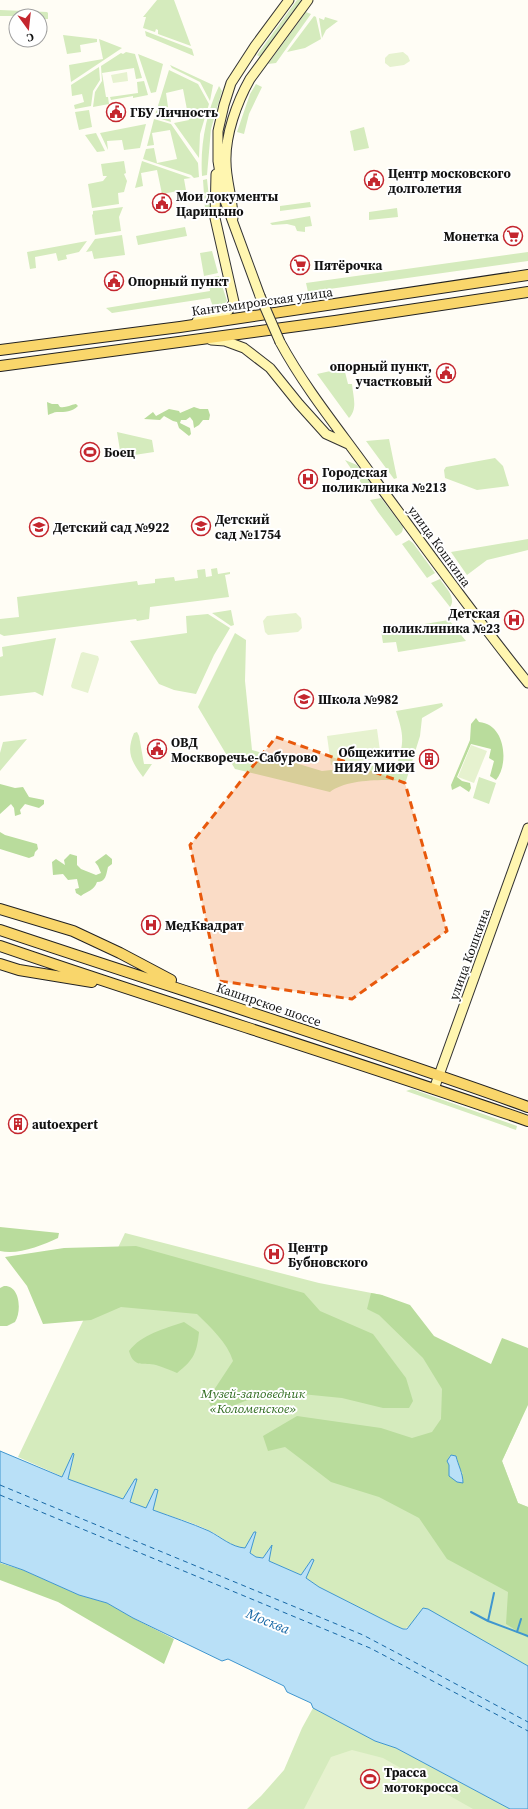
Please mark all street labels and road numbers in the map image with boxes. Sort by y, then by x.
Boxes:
street label: Кантемировская улица [190,283,334,320]
street label: улица Кошкина [404,502,475,591]
street label: улица Кошкина [445,906,494,1002]
street label: Каширское шоссе [214,979,324,1030]

